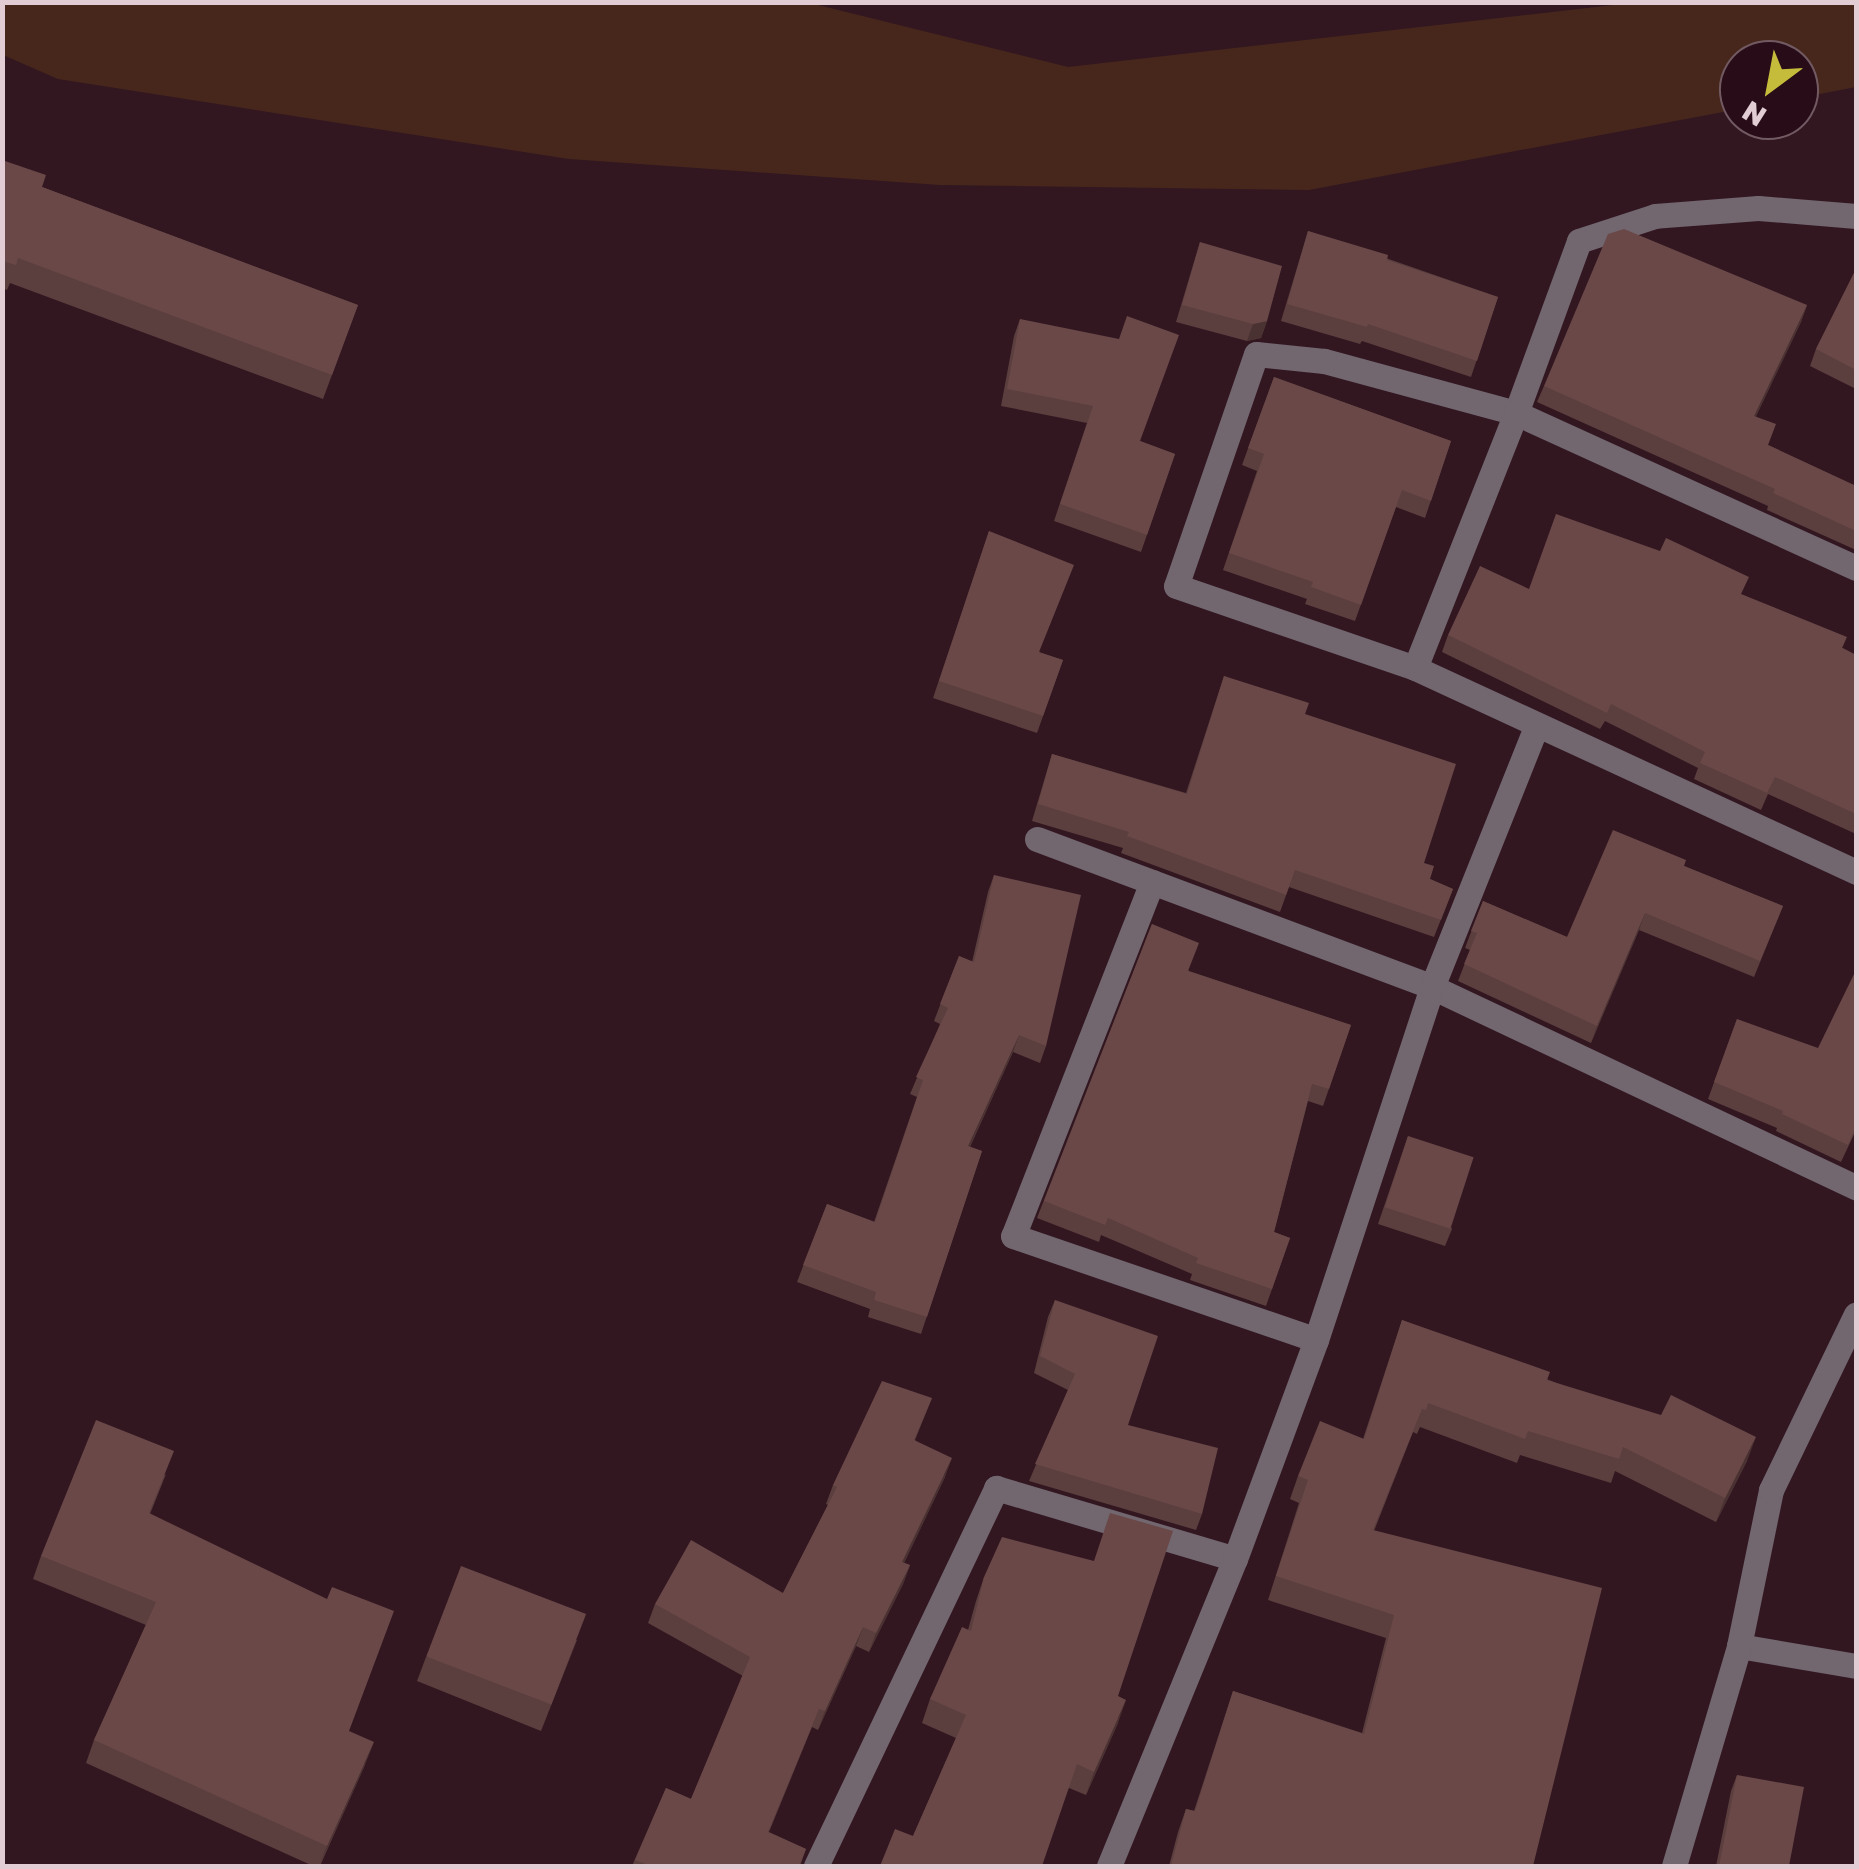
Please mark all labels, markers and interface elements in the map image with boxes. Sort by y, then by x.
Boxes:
north arrow [1719,40,1819,140]
text: N [1736,95,1772,134]

